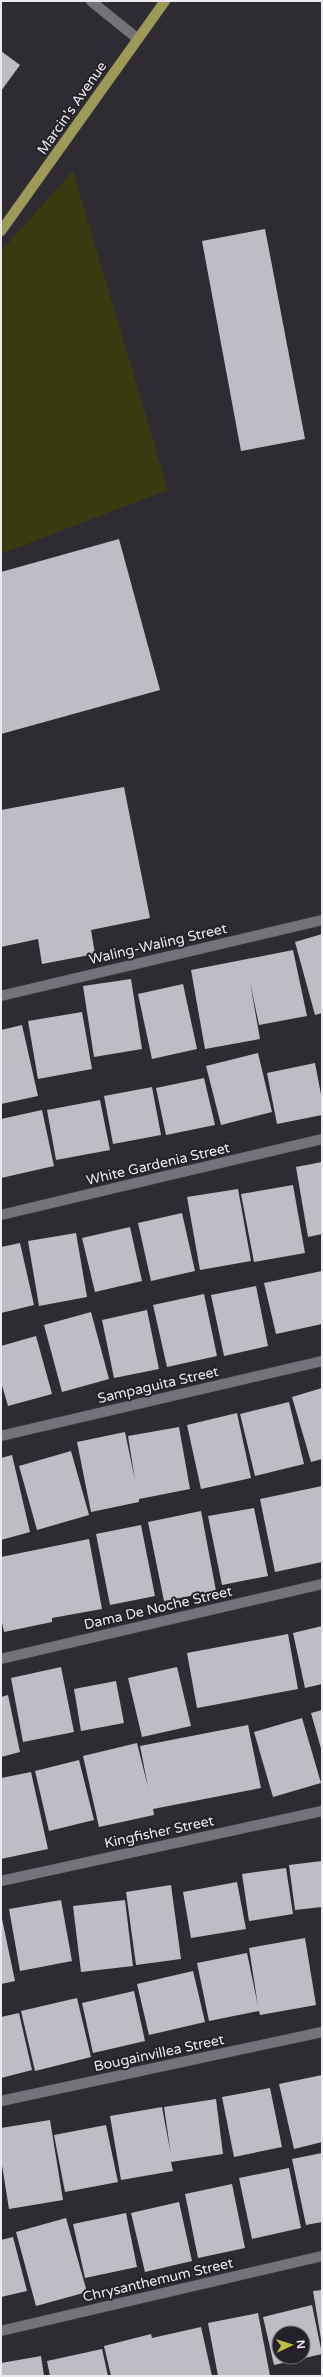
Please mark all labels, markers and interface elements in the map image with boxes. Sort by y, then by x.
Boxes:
street label: Marcin's Avenue [34,58,110,158]
street label: Waling-Waling Street [87,920,229,968]
street label: White Gardenia Street [85,1139,232,1189]
street label: Sampaguita Street [96,1363,221,1407]
street label: Dama De Noche Street [82,1583,234,1633]
street label: Kingfisher Street [103,1812,216,1852]
street label: Bougainvillea Street [92,2031,226,2075]
street label: Chrysanthemum Street [81,2254,235,2306]
north arrow [271,2325,311,2365]
text: N [294,2339,307,2349]

